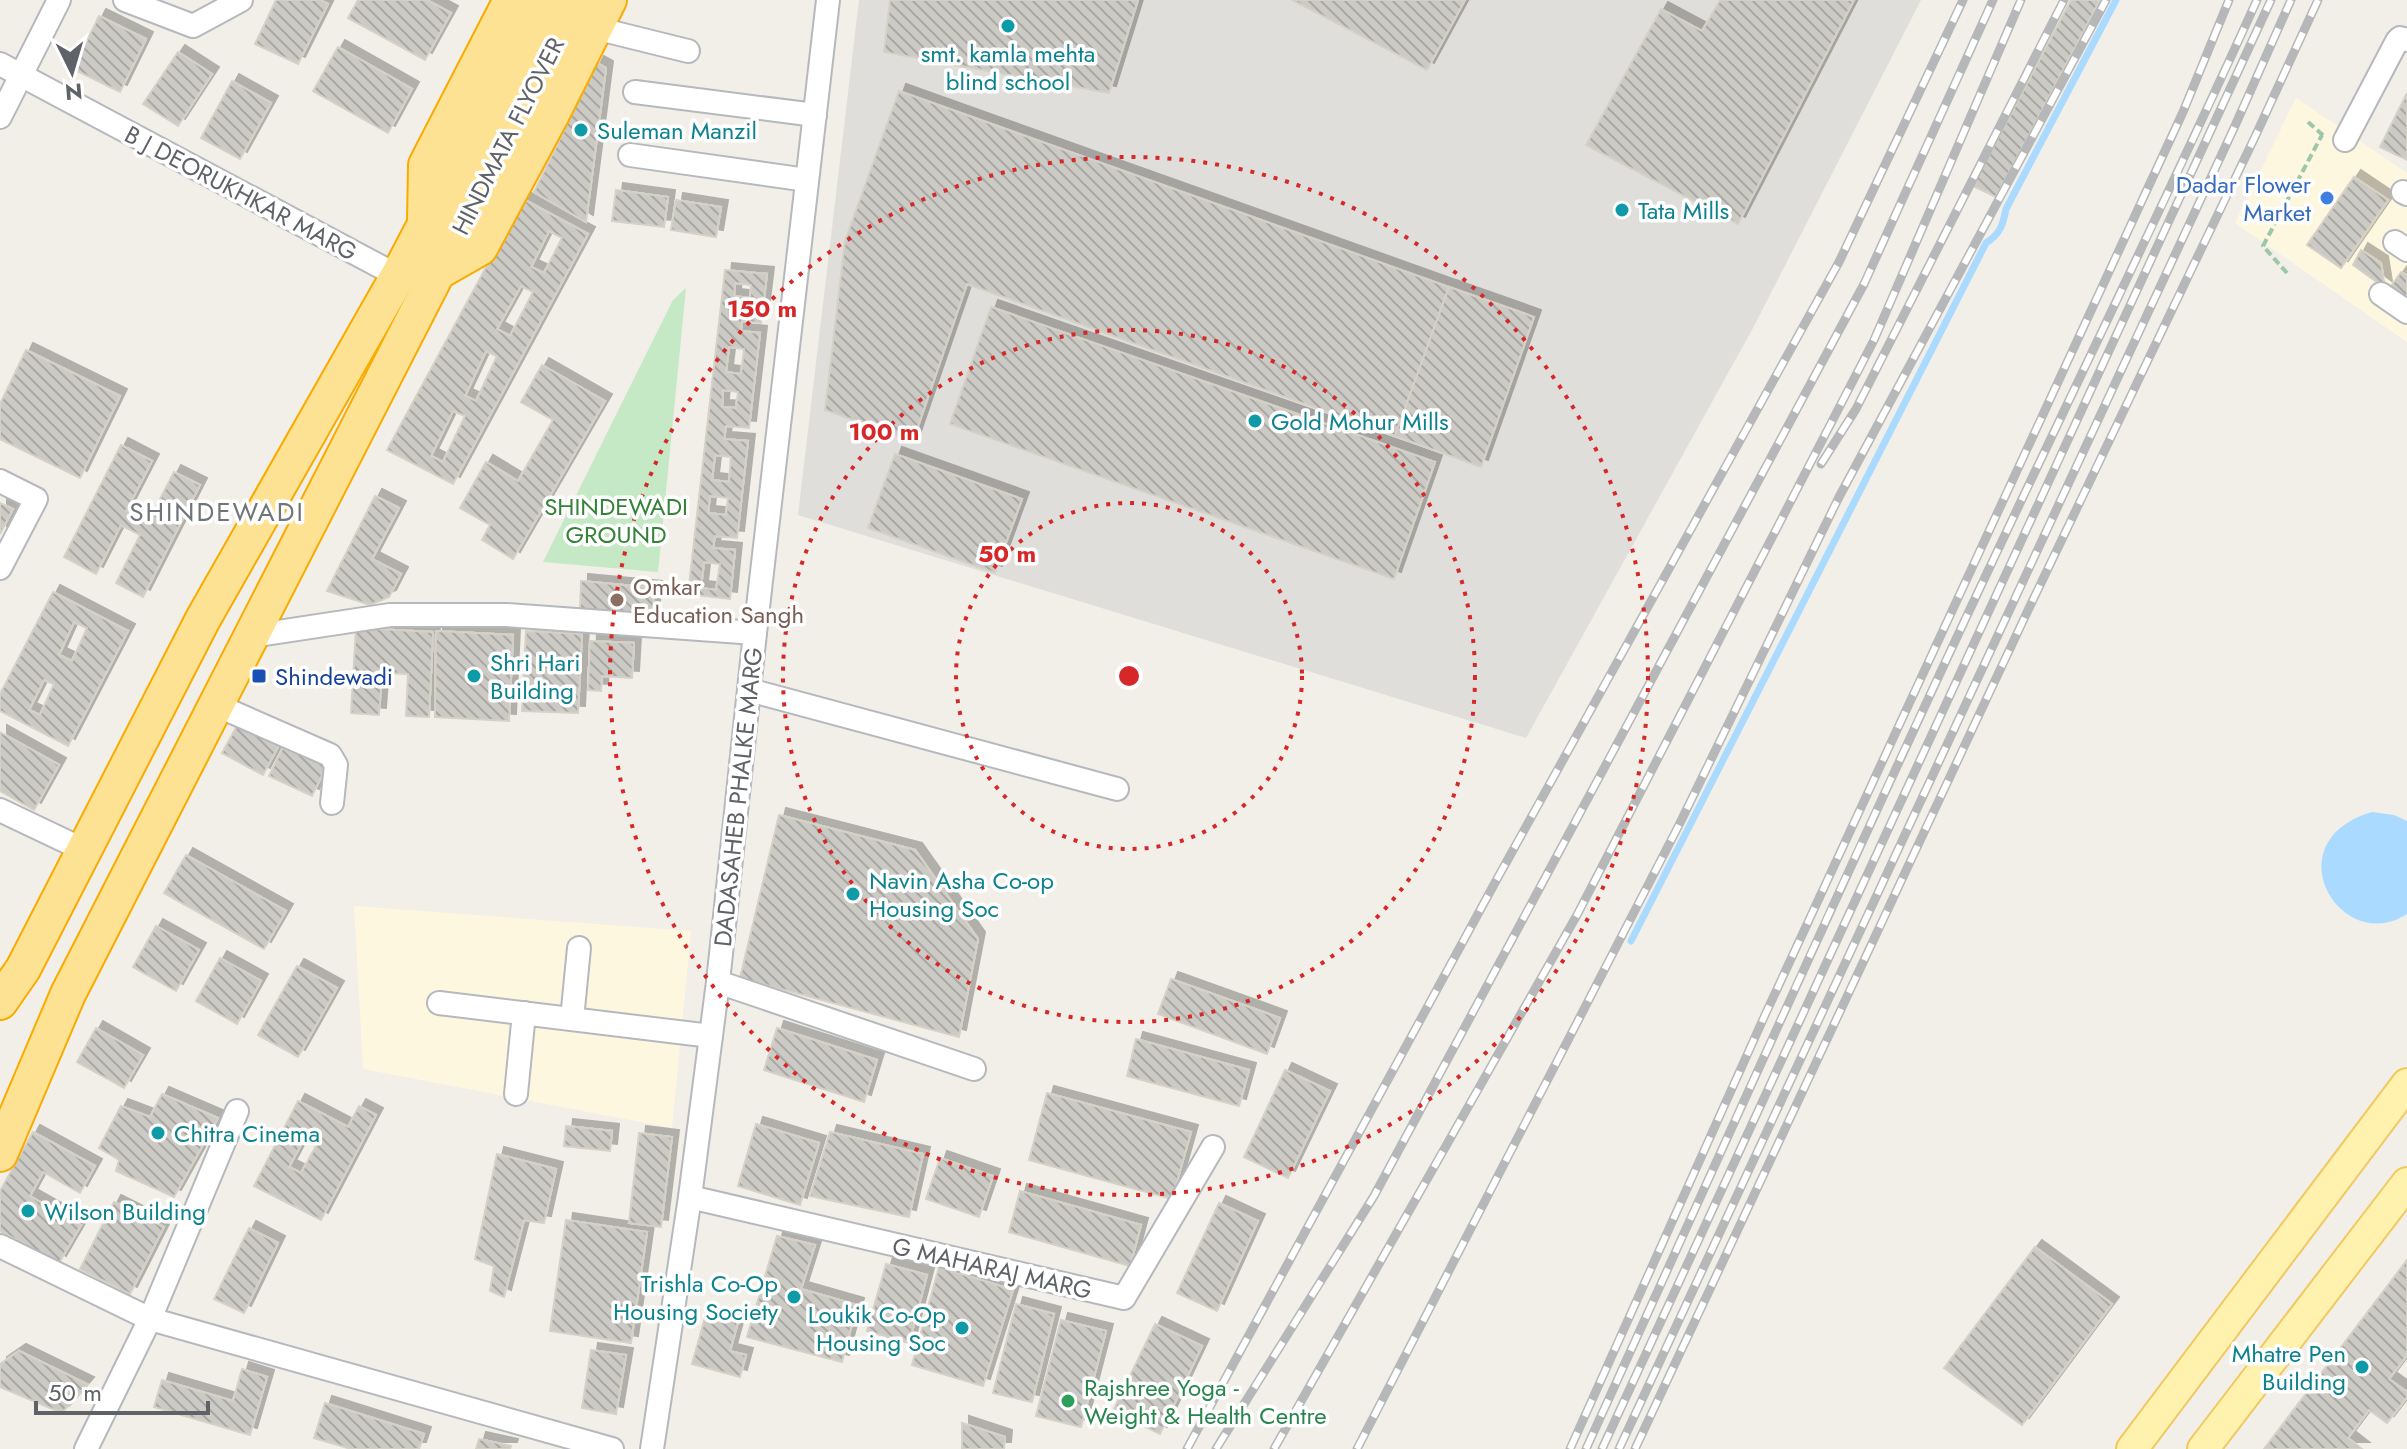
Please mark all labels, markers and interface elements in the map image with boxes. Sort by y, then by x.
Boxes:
marker: smt. kamla mehta blind school [999,17,1017,35]
street label: HINDMATA FLYOVER [443,31,573,241]
north arrow [32,32,112,112]
place label: smt. kamla mehta blind school [921,36,1095,99]
text: N [64,75,84,109]
place label: Suleman Manzil [597,113,757,148]
street label: B J DEORUKHKAR MARG [119,117,363,269]
marker: Suleman Manzil [572,121,590,139]
place label: Dadar Flower Market [2176,167,2312,230]
marker: Dadar Flower Market [2318,189,2336,207]
place label: Tata Mills [1638,193,1729,228]
marker: Tata Mills [1613,201,1631,219]
text: 150 m [727,291,797,326]
place label: Gold Mohur Mills [1271,404,1449,439]
marker: Gold Mohur Mills [1246,412,1264,430]
text: 100 m [849,414,919,449]
park label: SHINDEWADI GROUND [544,489,688,552]
district label: SHINDEWADI [129,493,305,531]
text: 50 m [978,536,1036,571]
place label: Omkar Education Sangh [633,569,804,632]
marker: Omkar Education Sangh [608,591,626,609]
place label: Shri Hari Building [490,645,581,708]
street label: DADASAHEB PHALKE MARG [705,645,771,949]
place label: Shindewadi [275,659,393,694]
centre of rings [1115,662,1143,690]
marker: Shindewadi [250,667,268,685]
marker: Shri Hari Building [465,667,483,685]
place label: Navin Asha Co-op Housing Soc [869,863,1054,926]
marker: Navin Asha Co-op Housing Soc [844,885,862,903]
place label: Chitra Cinema [174,1116,320,1151]
marker: Chitra Cinema [149,1124,167,1142]
place label: Wilson Building [44,1194,206,1229]
marker: Wilson Building [19,1202,37,1220]
street label: G MAHARAJ MARG [889,1228,1095,1308]
place label: Trishla Co-Op Housing Society [613,1266,778,1329]
marker: Trishla Co-Op Housing Society [785,1288,803,1306]
place label: Loukik Co-Op Housing Soc [808,1297,946,1360]
marker: Loukik Co-Op Housing Soc [953,1319,971,1337]
place label: Mhatre Pen Building [2232,1336,2346,1399]
marker: Mhatre Pen Building [2353,1358,2371,1376]
scale bar [36,1365,208,1415]
place label: Rajshree Yoga - Weight & Health Centre [1084,1370,1327,1433]
text: 50 m [48,1375,102,1410]
marker: Rajshree Yoga - Weight & Health Centre [1059,1392,1077,1410]

